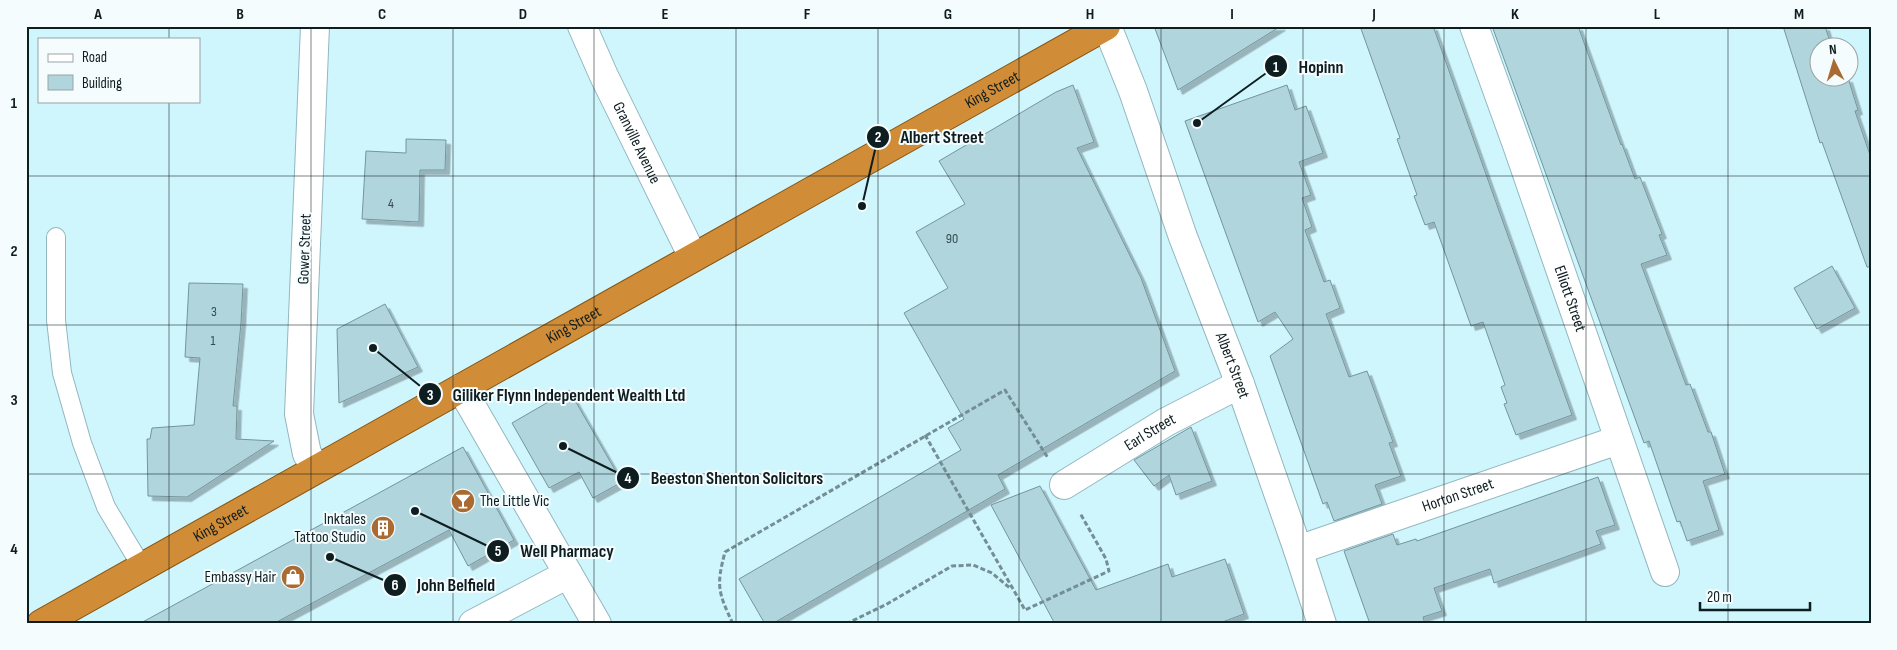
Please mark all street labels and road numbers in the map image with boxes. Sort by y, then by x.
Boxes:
street label: King Street [962,67,1023,113]
street label: Granville Avenue [609,99,665,187]
street label: Gower Street [294,213,316,285]
street label: Elliott Street [1550,263,1590,334]
street label: King Street [543,302,605,348]
street label: Albert Street [1211,329,1254,401]
street label: Earl Street [1121,409,1179,455]
street label: Horton Street [1420,474,1496,516]
street label: King Street [190,500,251,546]

